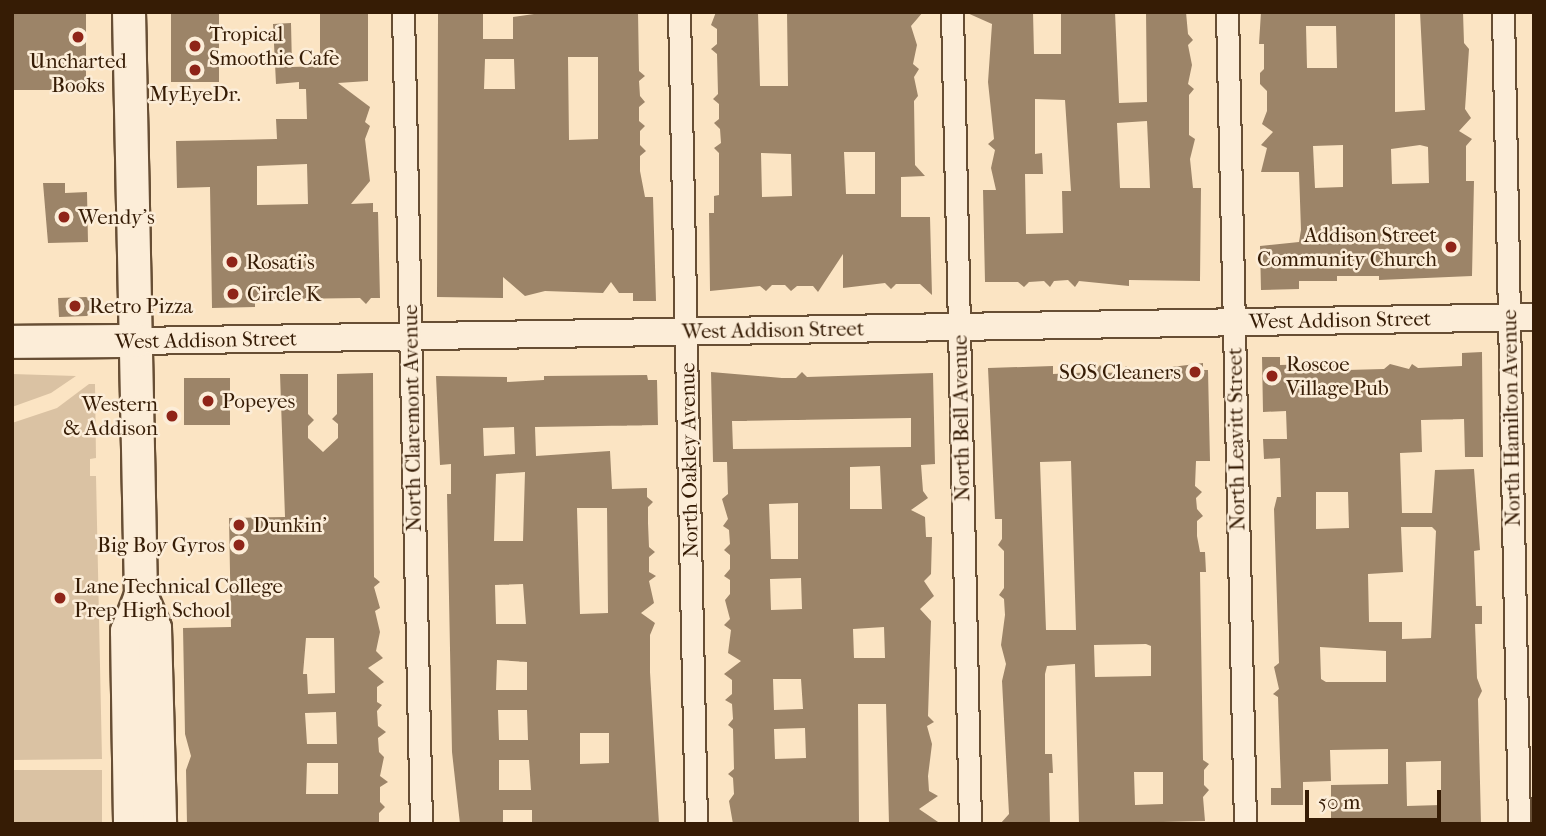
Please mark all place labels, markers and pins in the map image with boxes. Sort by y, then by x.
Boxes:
place label: Tropical Smoothie Cafe [209,21,340,71]
marker: Uncharted Books [70,29,86,45]
marker: Tropical Smoothie Cafe [187,38,203,54]
place label: Uncharted Books [29,48,127,98]
marker: MyEyeDr. [187,62,203,78]
place label: MyEyeDr. [149,81,241,107]
place label: Wendy's [78,204,155,230]
marker: Wendy's [56,209,72,225]
place label: Addison Street Community Church [1257,222,1437,272]
marker: Addison Street Community Church [1443,239,1459,255]
place label: Rosati's [246,249,315,275]
marker: Rosati's [224,254,240,270]
place label: Circle K [247,281,321,307]
marker: Circle K [225,286,241,302]
place label: Retro Pizza [89,293,193,319]
marker: Retro Pizza [67,298,83,314]
place label: Roscoe Village Pub [1286,351,1389,401]
place label: SOS Cleaners [1059,359,1181,385]
marker: SOS Cleaners [1187,364,1203,380]
marker: Roscoe Village Pub [1264,368,1280,384]
place label: Popeyes [222,388,295,414]
place label: Western & Addison [63,391,158,441]
marker: Popeyes [200,393,216,409]
marker: Western & Addison [164,408,180,424]
place label: Dunkin' [253,512,327,538]
marker: Dunkin' [231,517,247,533]
place label: Big Boy Gyros [97,532,225,558]
marker: Big Boy Gyros [231,537,247,553]
place label: Lane Technical College Prep High School [74,573,283,623]
marker: Lane Technical College Prep High School [52,590,68,606]

